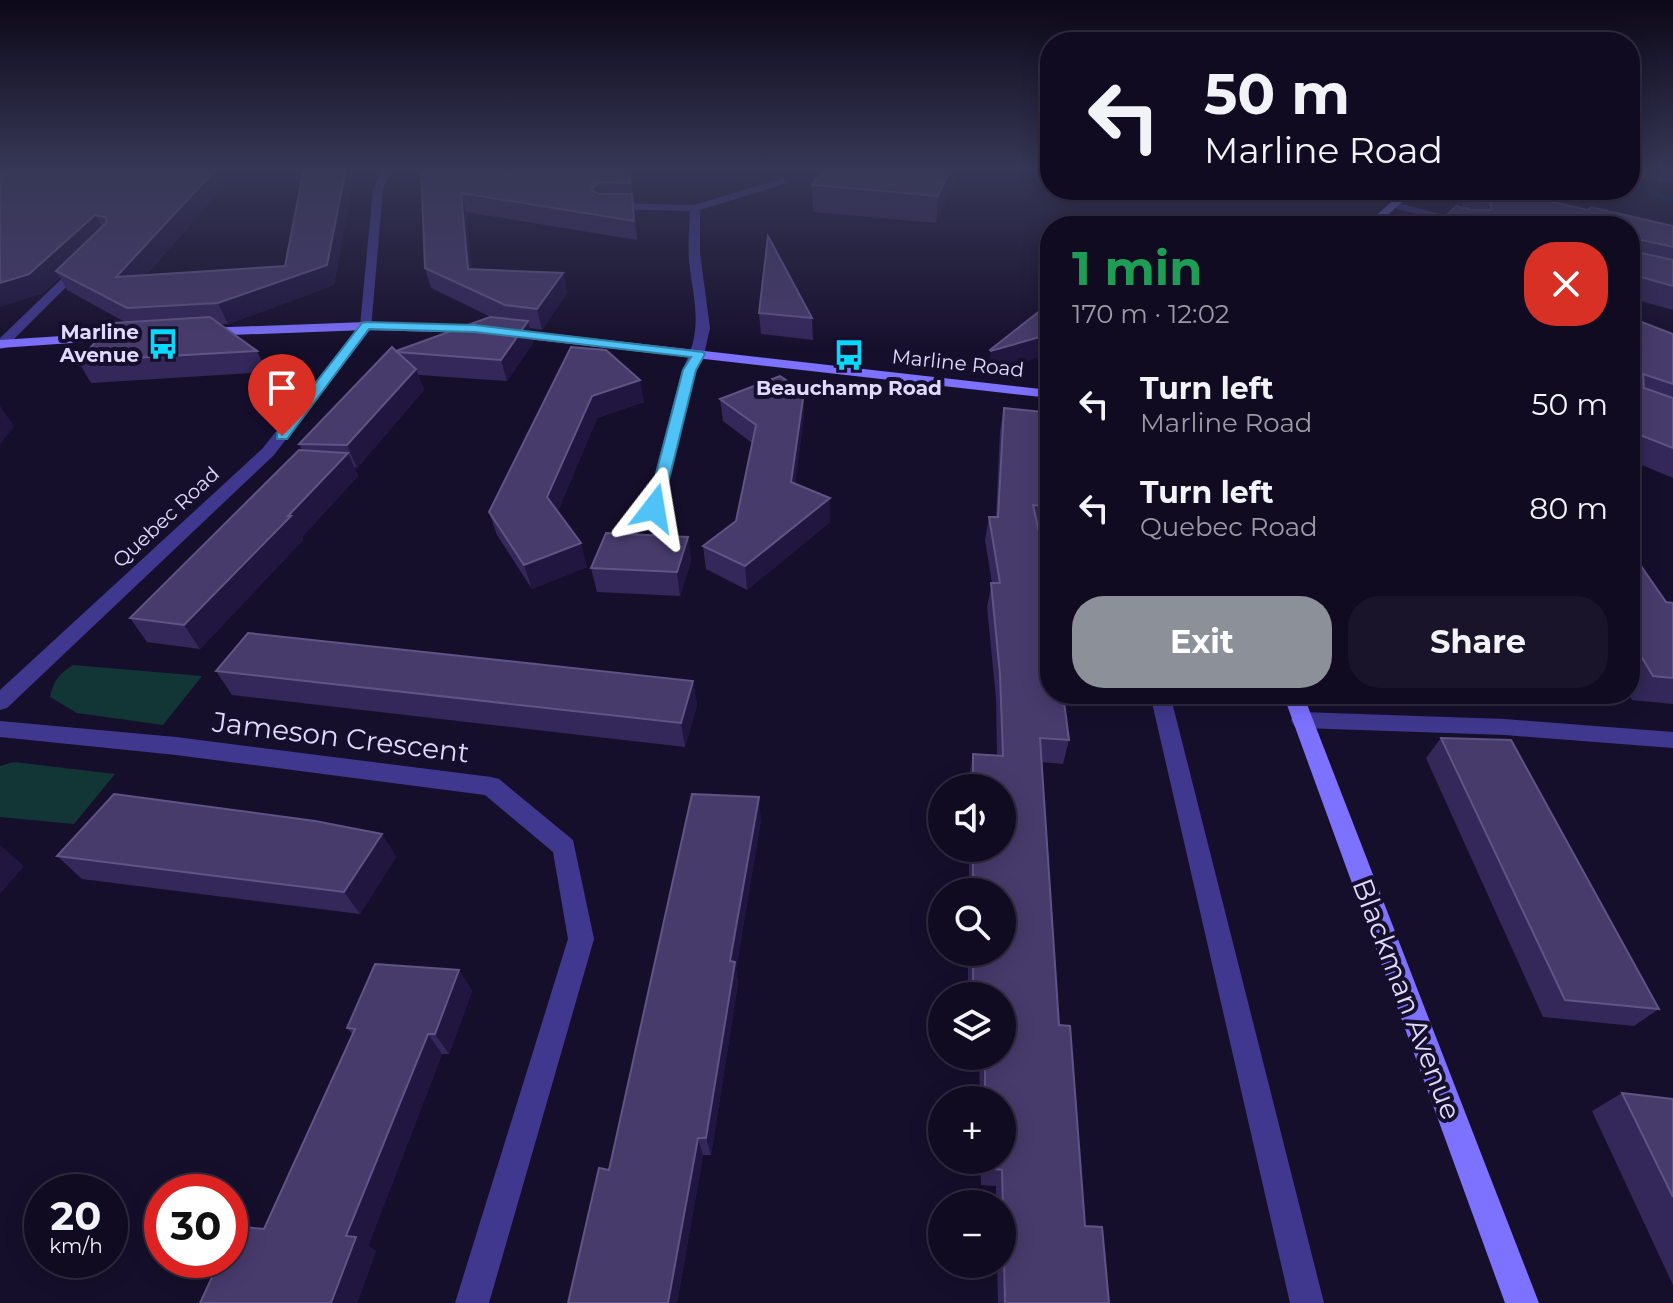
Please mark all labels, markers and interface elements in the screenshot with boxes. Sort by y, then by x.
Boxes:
text: 50 m [1204,60,1350,128]
icon: left [1072,64,1176,168]
text: Marline Road [1204,128,1443,172]
text: 1 min [1072,239,1202,297]
button: close [1524,242,1608,326]
text: 170 m · 12:02 [1072,298,1230,330]
place label: Marline Avenue [59,320,139,367]
bus stop icon: Marline Avenue [146,327,180,361]
bus stop icon: Beauchamp Road [832,338,866,372]
street label: Marline Road [891,344,1025,382]
pin [248,354,316,436]
icon: arrive [260,366,304,410]
text: Turn left [1140,370,1273,407]
place label: Beauchamp Road [756,376,942,400]
icon: left [1072,382,1116,426]
text: 50 m [1531,386,1608,423]
text: Marline Road [1140,407,1312,439]
street label: Quebec Road [108,462,224,572]
position arrow [612,466,696,550]
text: Turn left [1140,474,1273,511]
icon: left [1072,486,1116,530]
text: 80 m [1529,490,1608,527]
text: Quebec Road [1140,511,1318,543]
button: Exit [1072,596,1332,688]
button: Share [1348,596,1608,688]
street label: Jameson Crescent [210,704,471,770]
map controls [928,774,1016,1278]
button: sound [928,774,1016,862]
street label: Blackman Avenue [1345,874,1469,1124]
button: search [928,878,1016,966]
button: layers [928,982,1016,1070]
button: + [928,1086,1016,1174]
speed limit sign: 30 [144,1174,248,1278]
button: − [928,1190,1016,1278]
text: 20 [51,1191,101,1240]
text: km/h [49,1234,103,1258]

